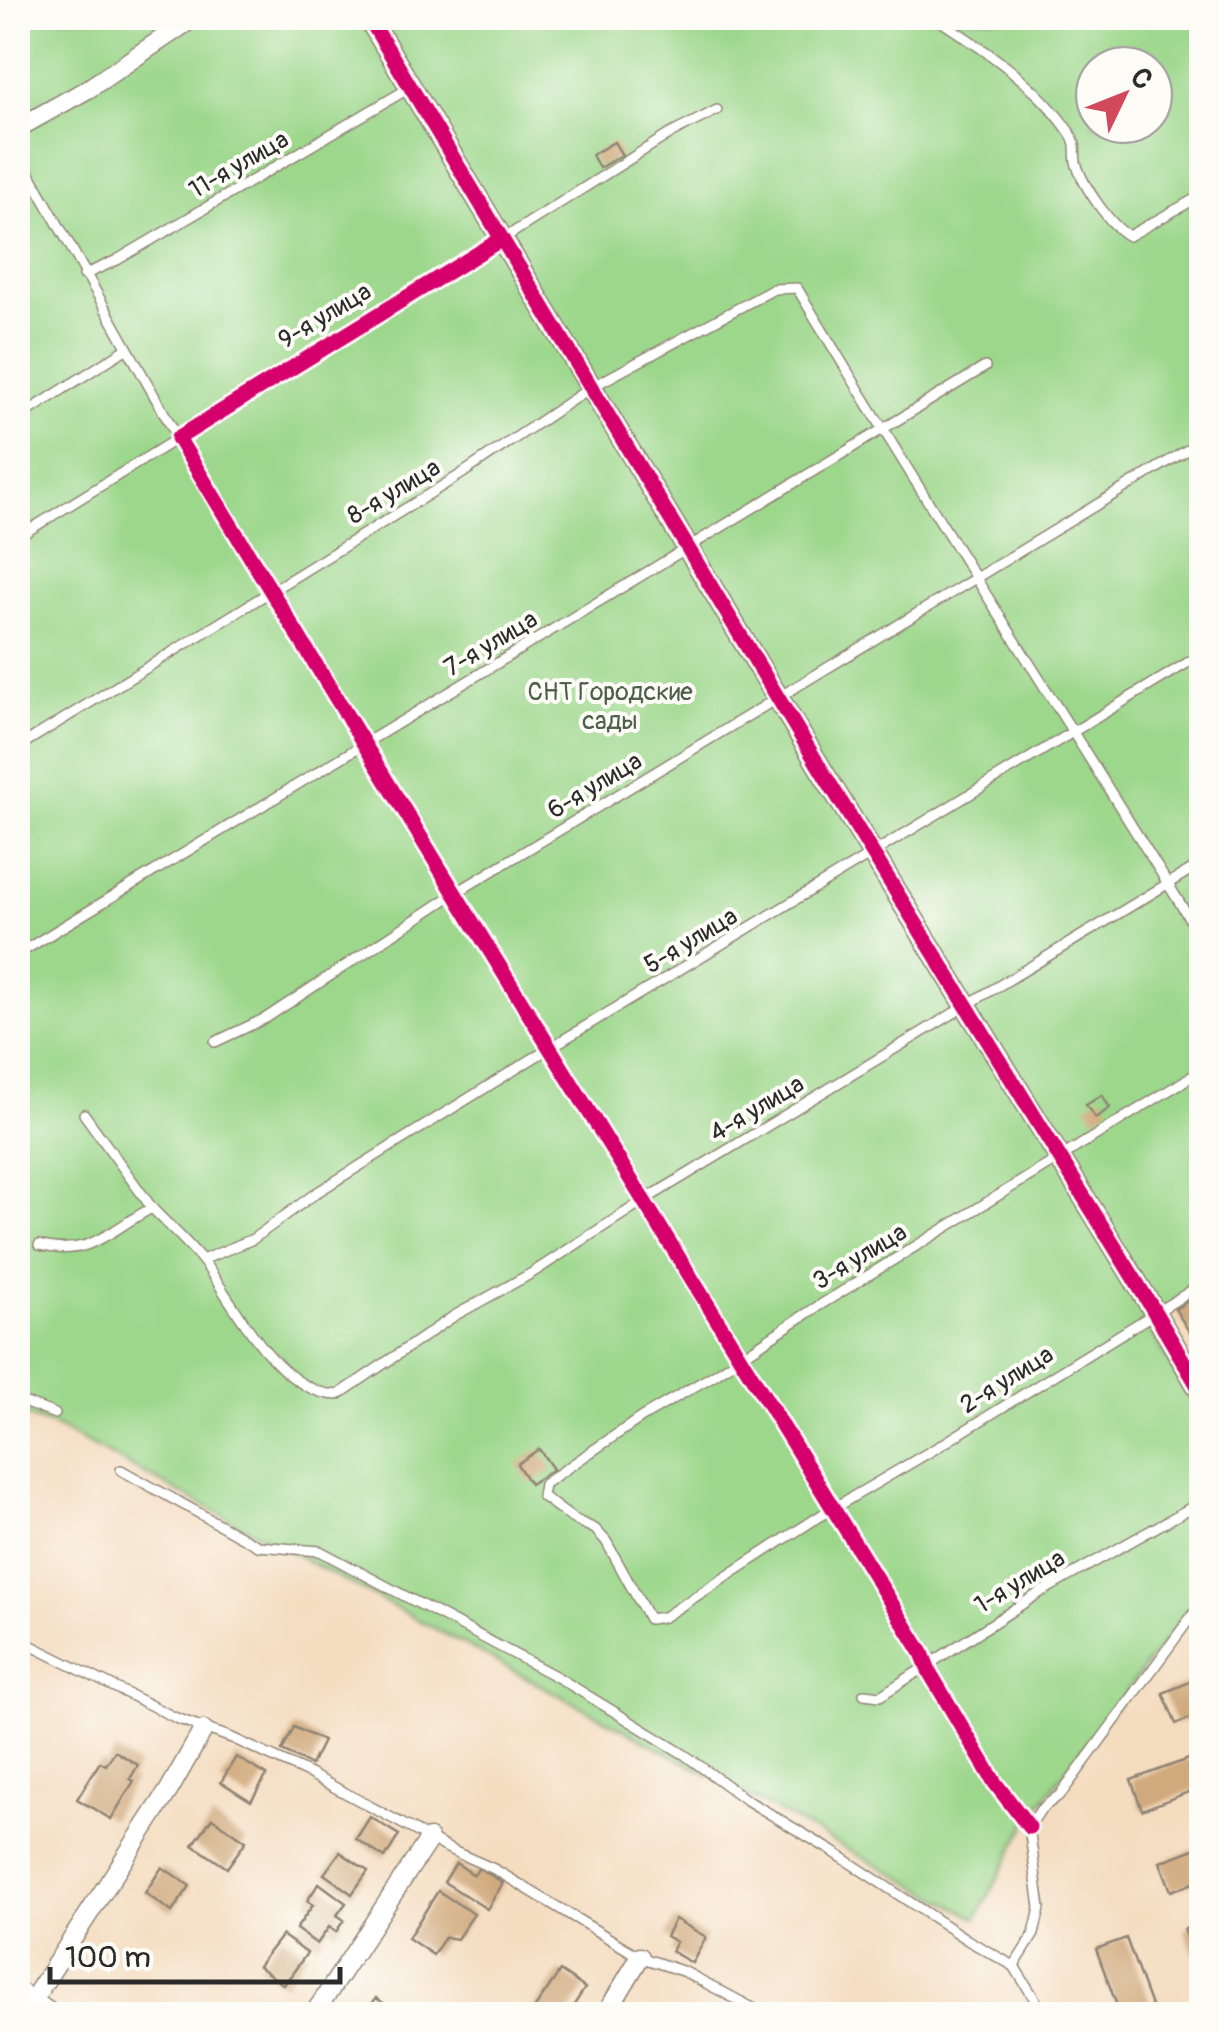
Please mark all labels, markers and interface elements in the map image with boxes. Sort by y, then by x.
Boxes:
north arrow [1074,45,1174,145]
text: С [1122,61,1160,97]
street label: 11-я улица [184,124,294,206]
street label: 9-я улица [273,276,377,356]
street label: 8-я улица [342,452,446,532]
street label: 7-я улица [439,604,543,684]
park label: СНТ Городские сады [527,677,693,737]
street label: 6-я улица [542,746,648,826]
street label: 5-я улица [639,901,743,981]
street label: 4-я улица [704,1069,810,1149]
street label: 3-я улица [807,1217,913,1297]
street label: 2-я улица [955,1339,1059,1421]
street label: 1-я улица [969,1543,1071,1621]
scale bar [50,1922,340,1984]
text: 100 m [65,1939,151,1976]

